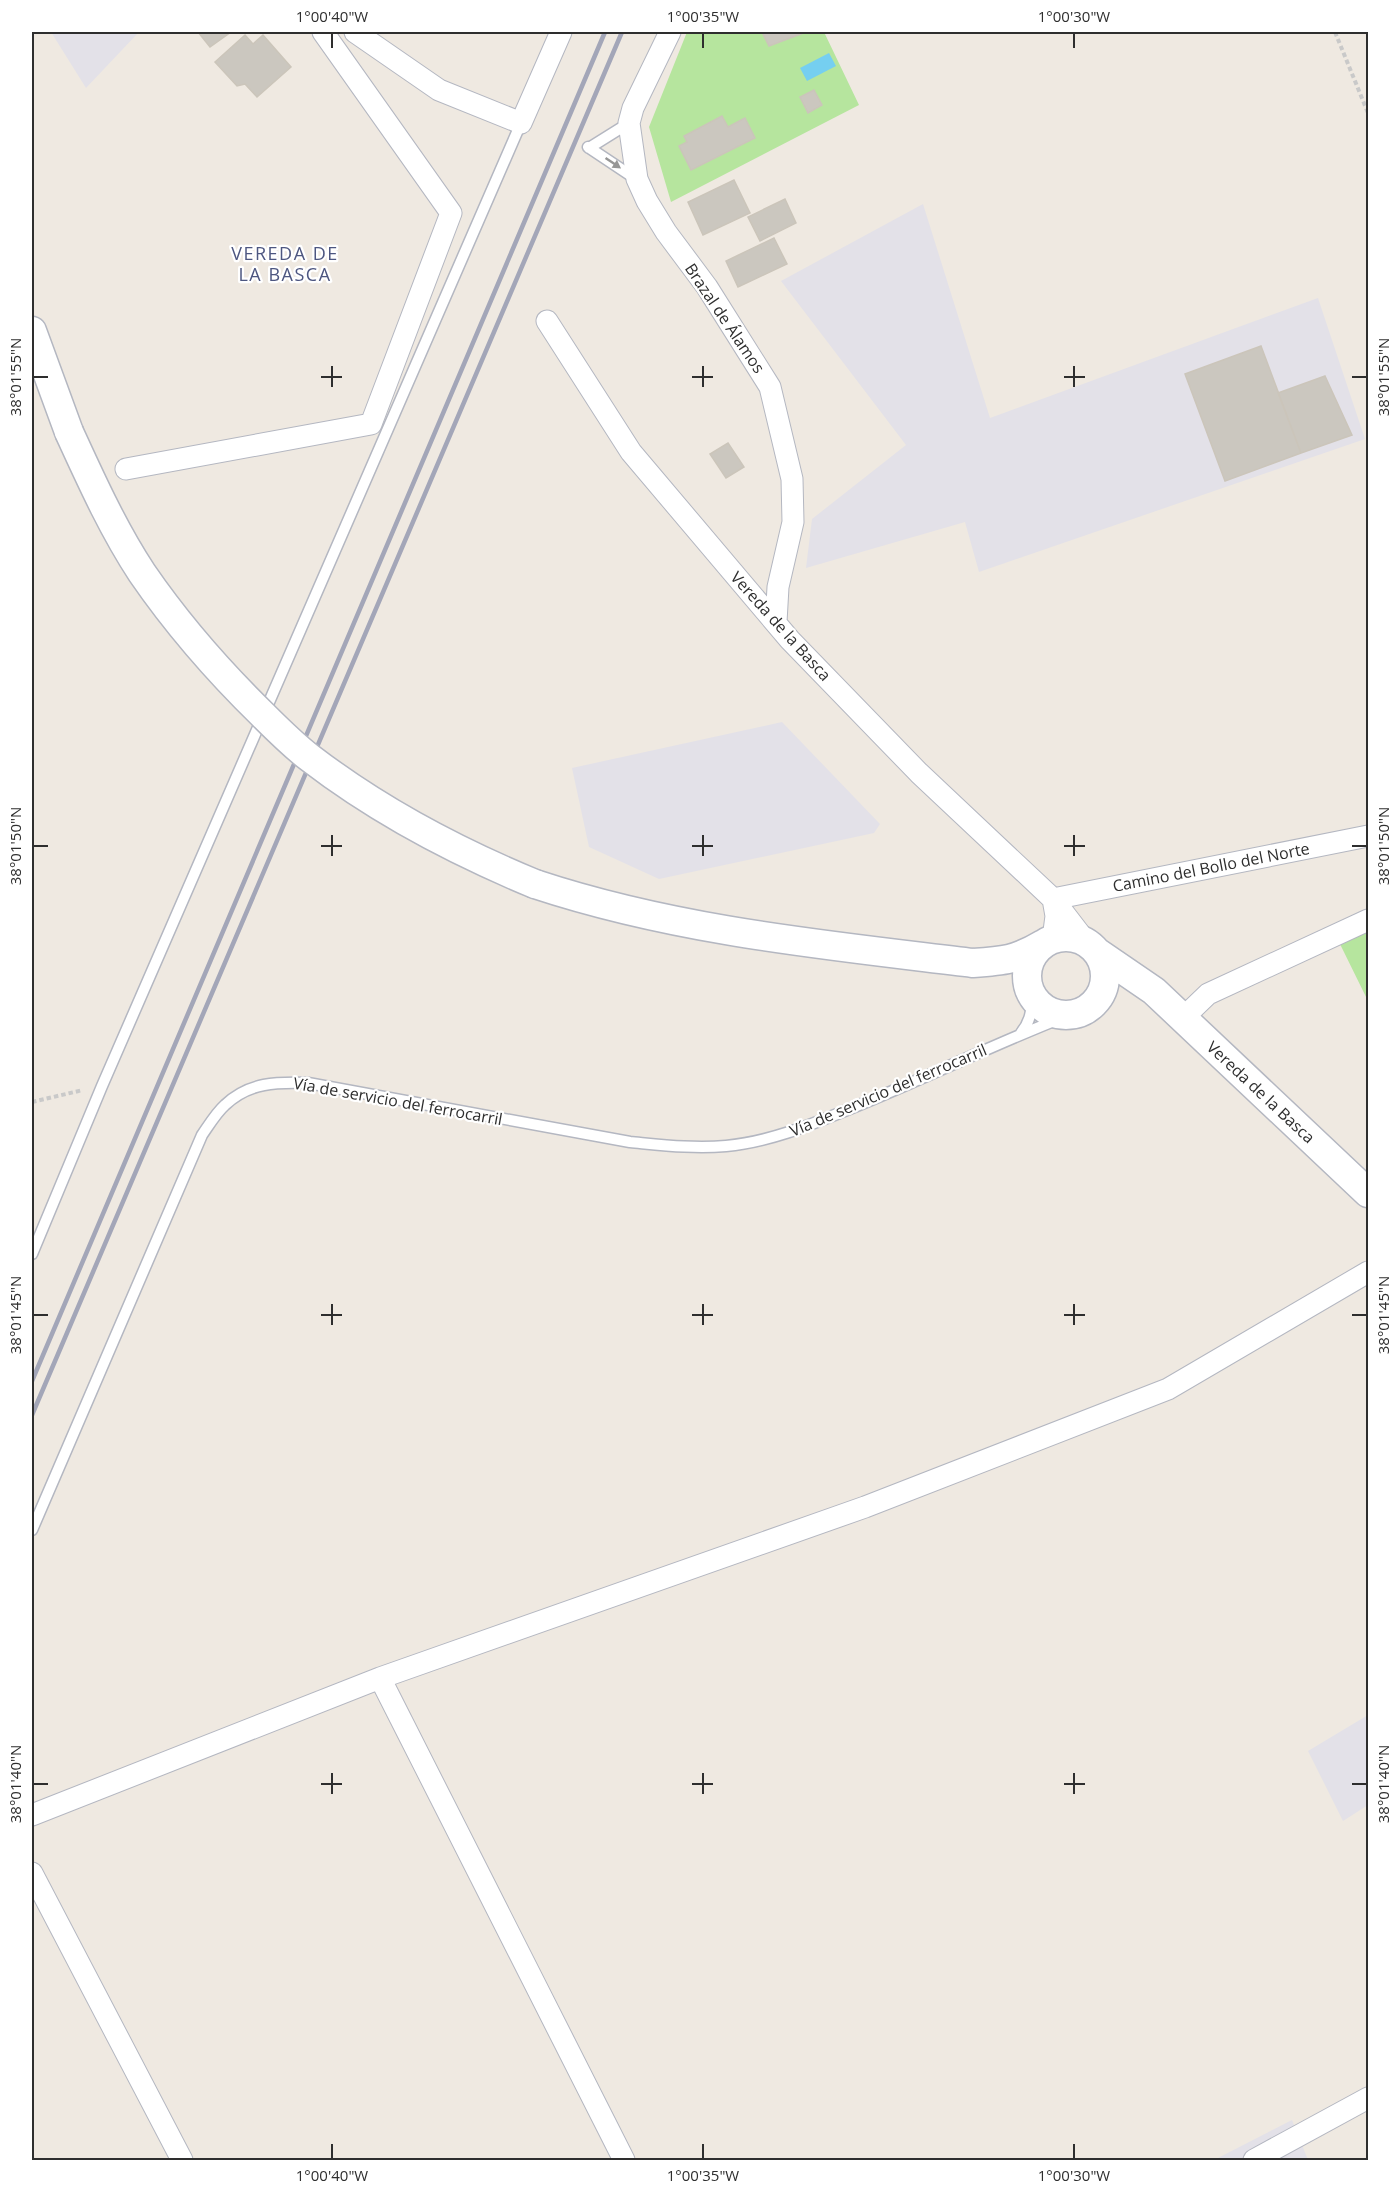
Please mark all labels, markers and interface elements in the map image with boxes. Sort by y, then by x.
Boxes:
text: 1°00'40"W [296,6,368,26]
text: 1°00'35"W [667,6,739,26]
text: 1°00'30"W [1038,6,1110,26]
one-way arrow [605,158,621,169]
district label: VEREDA DE LA BASCA [231,241,339,286]
street label: Brazal de Álamos [680,259,770,377]
text: 38°01'55"N [5,338,25,416]
text: 38°01'55"N [1373,338,1393,416]
street label: Vereda de la Basca [726,567,836,685]
text: 38°01'50"N [5,807,25,885]
text: 38°01'50"N [1373,807,1393,885]
street label: Camino del Bollo del Norte [1111,837,1311,897]
street label: Vereda de la Basca [1202,1036,1320,1148]
street label: Vía de servicio del ferrocarril [786,1038,990,1142]
street label: Vía de servicio del ferrocarril [292,1072,504,1130]
text: 38°01'45"N [5,1276,25,1354]
text: 38°01'45"N [1373,1276,1393,1354]
text: 38°01'40"N [5,1745,25,1823]
text: 38°01'40"N [1373,1745,1393,1823]
text: 1°00'40"W [296,2165,368,2185]
text: 1°00'35"W [667,2165,739,2185]
text: 1°00'30"W [1038,2165,1110,2185]

